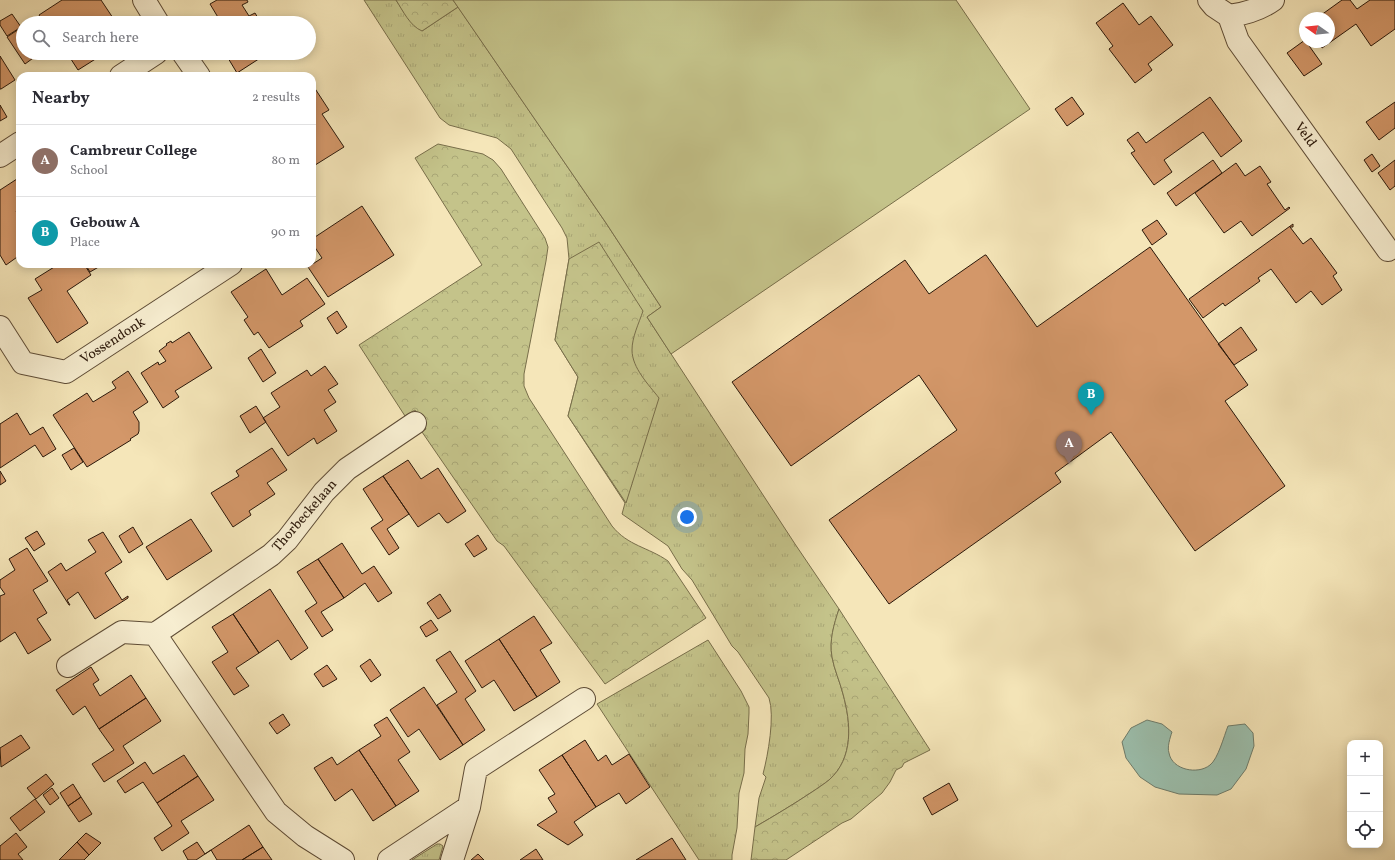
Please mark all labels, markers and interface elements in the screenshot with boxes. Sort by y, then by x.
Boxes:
north arrow [1299,12,1335,48]
search box [16,16,316,60]
icon: search [30,27,52,49]
text: Search here [62,28,139,49]
text: Nearby [32,87,90,110]
text: 2 results [252,89,300,107]
street label: Veld [1289,118,1321,152]
text: Cambreur College [70,141,197,162]
text: A [40,152,50,170]
text: 80 m [271,152,300,170]
text: School [70,162,108,180]
text: Gebouw A [70,213,140,234]
text: B [41,224,49,242]
text: 90 m [271,224,300,242]
text: Place [70,234,100,252]
street label: Vossendonk [77,313,150,369]
pin: B [1078,382,1104,415]
pin: A [1056,431,1082,464]
street label: Thorbeckelaan [268,476,342,556]
your location [677,507,697,527]
map controls [1347,740,1383,848]
button: + [1347,740,1383,776]
button: − [1347,776,1383,812]
button: locate [1347,812,1383,848]

